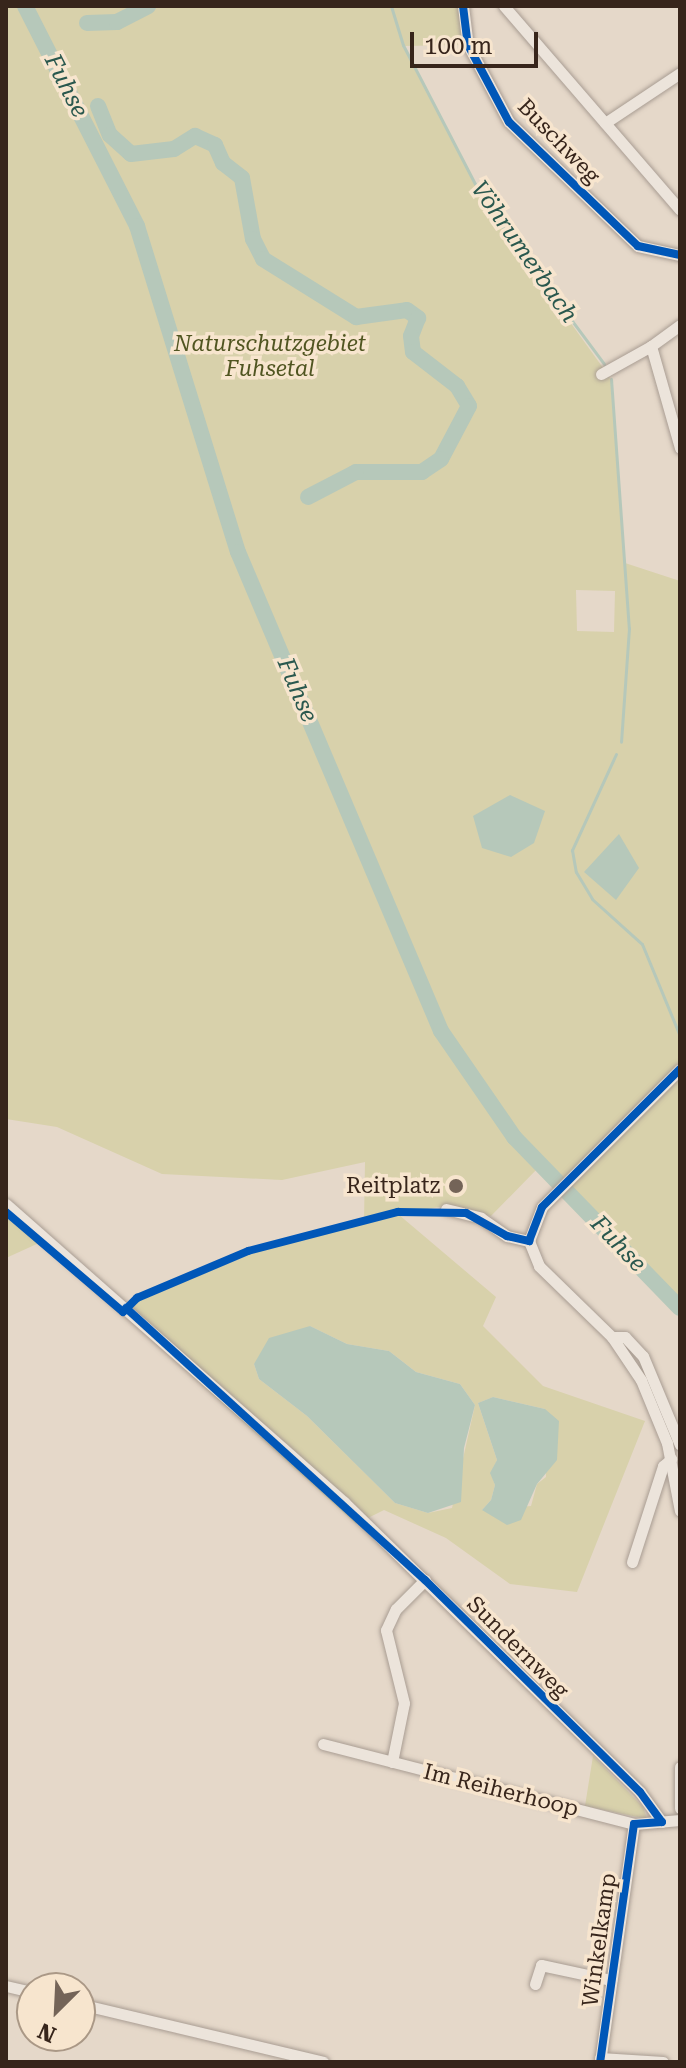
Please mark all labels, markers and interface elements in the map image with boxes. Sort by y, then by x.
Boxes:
scale bar [414,16,542,66]
text: 100 m [424,32,492,60]
water label: Fuhse [38,50,94,122]
street label: Buschweg [512,93,606,189]
water label: Vöhrumerbach [464,176,584,328]
park label: Naturschutzgebiet Fuhsetal [174,330,366,382]
water label: Fuhse [271,653,323,727]
place label: Reitplatz [346,1173,440,1199]
marker: Reitplatz [447,1177,465,1195]
water label: Fuhse [584,1210,652,1278]
street label: Sundernweg [462,1591,574,1703]
street label: Im Reiherhoop [421,1758,581,1822]
street label: Winkelkamp [577,1871,621,2009]
north arrow [16,1972,96,2052]
text: N [34,2018,60,2047]

